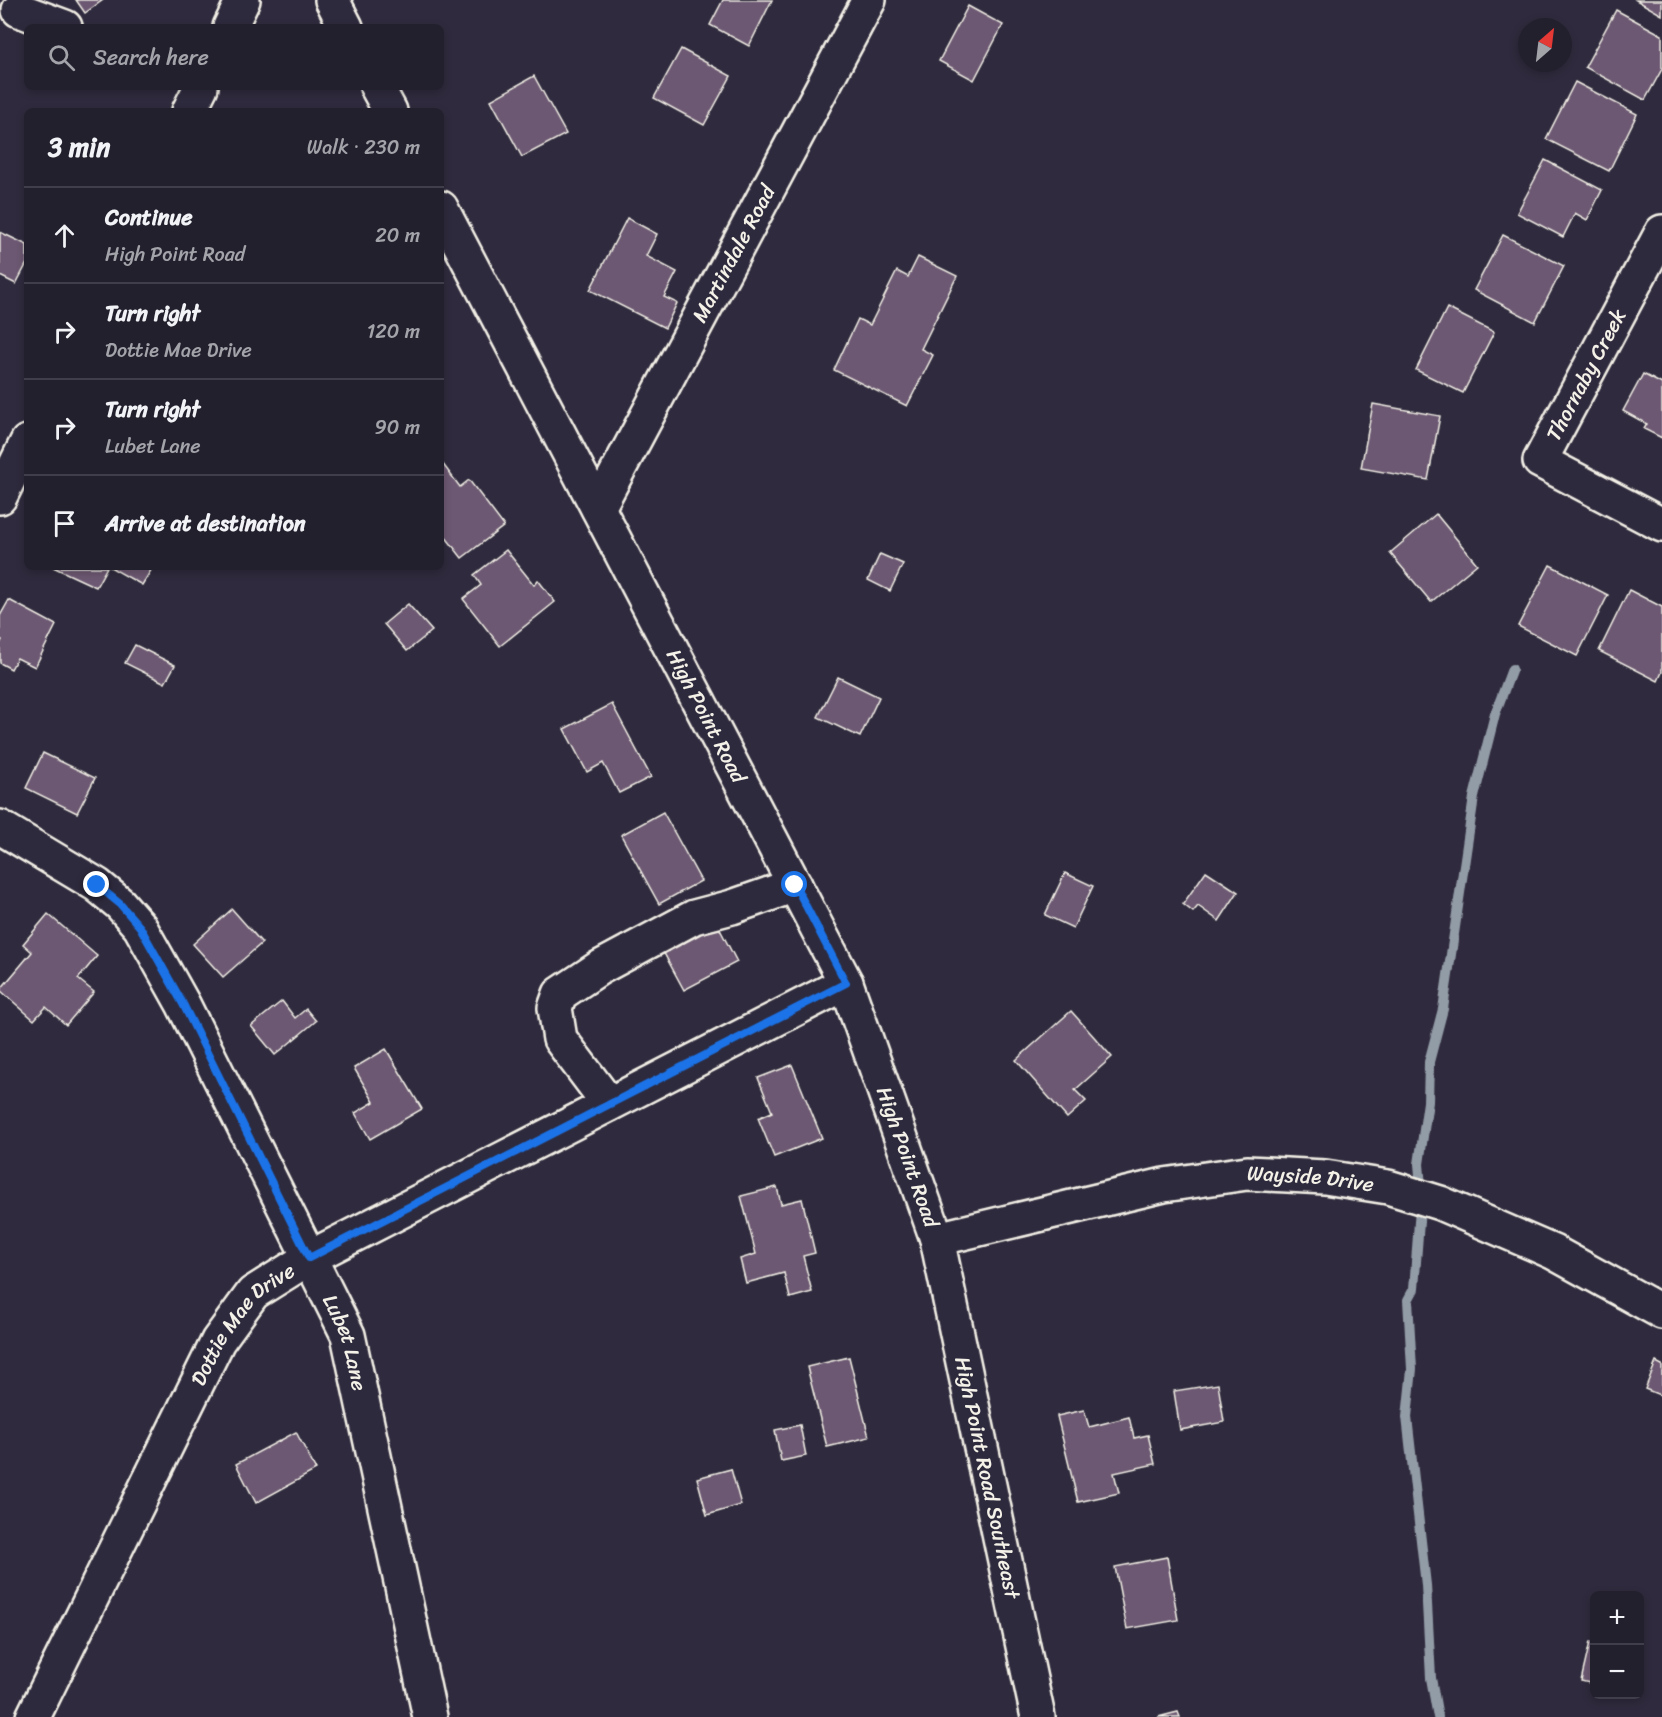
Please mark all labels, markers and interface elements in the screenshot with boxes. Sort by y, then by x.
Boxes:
north arrow [1518,18,1572,72]
search box [24,24,444,90]
text: Search here [93,38,209,77]
icon: search [45,41,78,74]
text: 3 min [48,124,110,170]
text: Walk · 230 m [307,130,420,165]
street label: Martindale Road [681,176,787,330]
text: Continue [105,198,193,237]
text: 20 m [375,218,420,253]
icon: ahead [48,219,81,252]
text: High Point Road [105,237,245,272]
text: Turn right [105,294,200,333]
street label: Thornaby Creek [1535,301,1637,448]
text: 120 m [367,314,420,349]
icon: right [48,315,81,348]
text: Dottie Mae Drive [105,333,252,368]
text: Turn right [105,390,200,429]
text: 90 m [375,410,420,445]
icon: right [48,411,81,444]
text: Lubet Lane [105,429,201,464]
text: Arrive at destination [105,504,306,543]
icon: arrive [48,507,81,540]
street label: High Point Road [655,642,758,792]
route end [83,871,109,897]
route start [781,871,807,897]
street label: High Point Road [865,1081,951,1235]
street label: Wayside Drive [1246,1154,1377,1204]
street label: Dottie Mae Drive [180,1252,303,1393]
street label: Lubet Lane [312,1288,379,1395]
street label: High Point Road Southeast [943,1353,1032,1604]
map controls [1590,1591,1644,1699]
button: + [1590,1591,1644,1645]
button: − [1590,1645,1644,1699]

